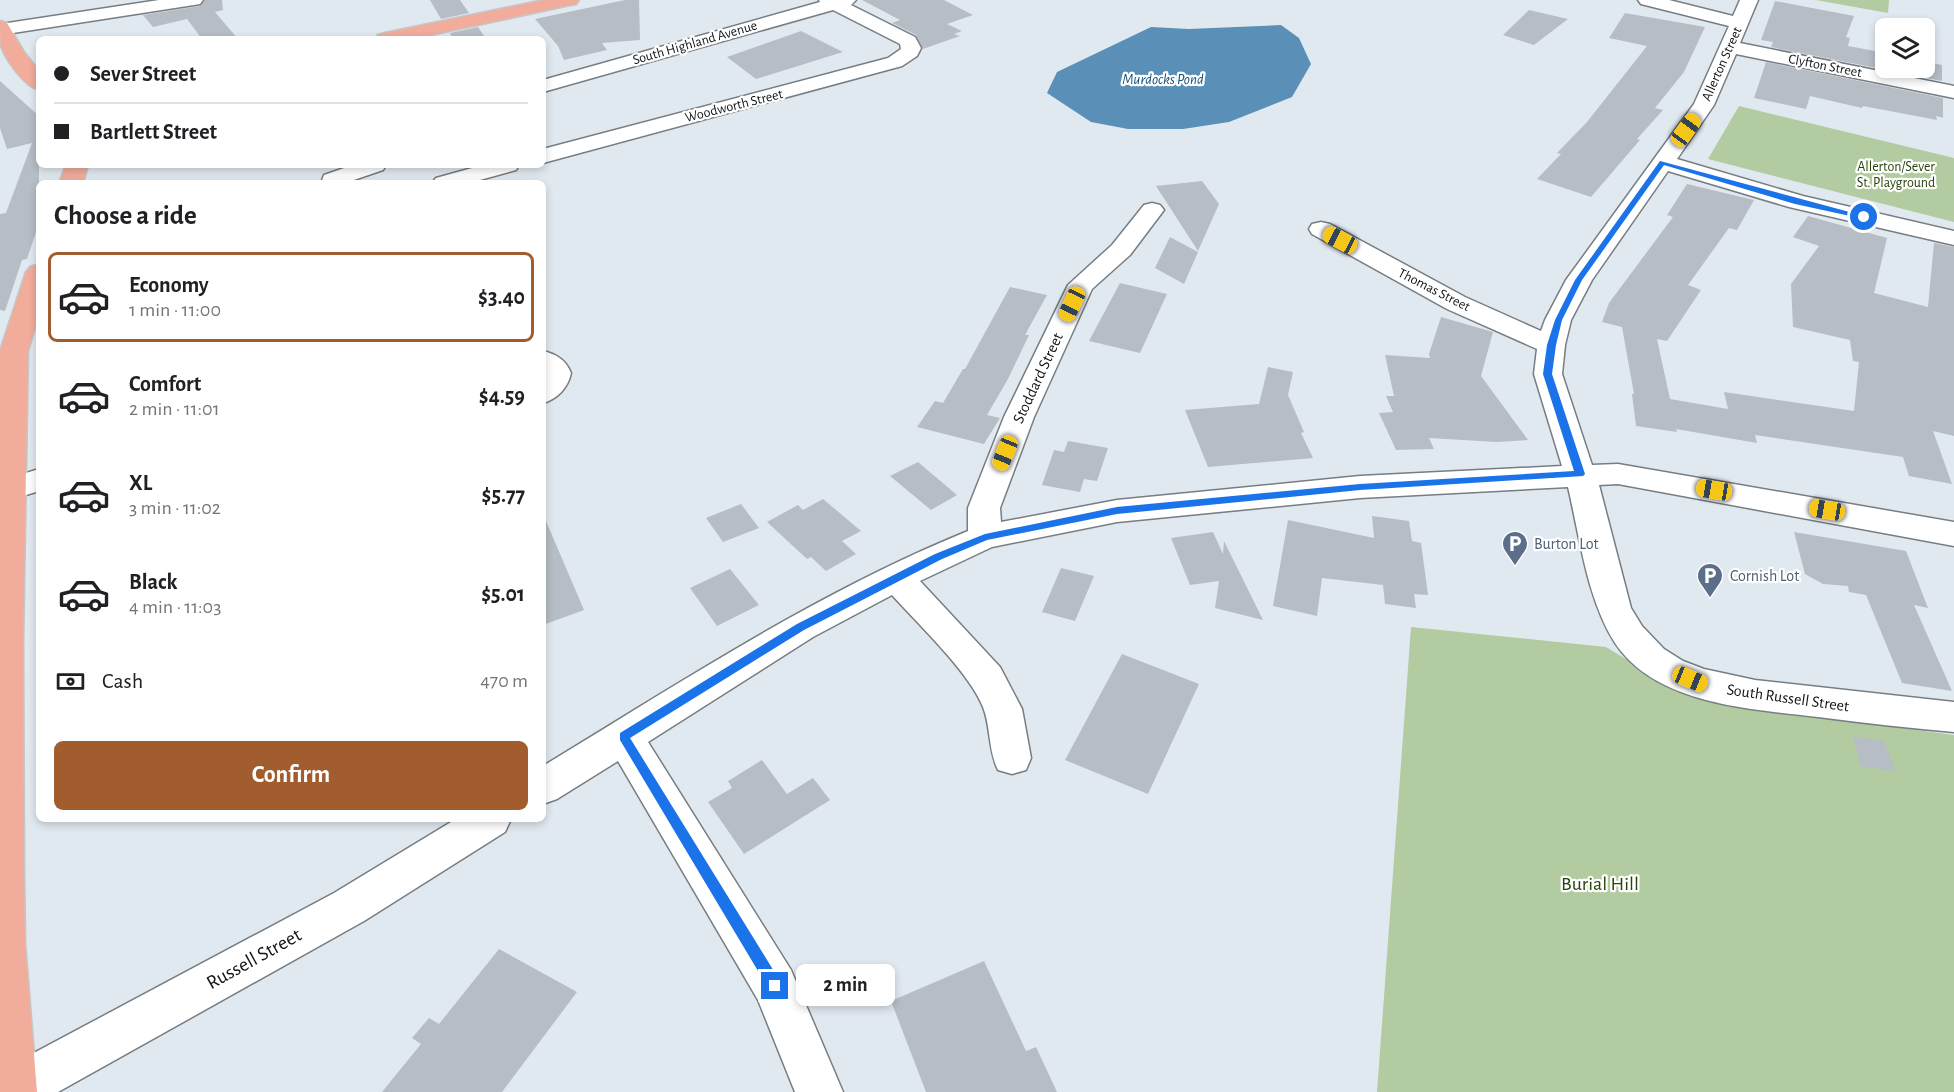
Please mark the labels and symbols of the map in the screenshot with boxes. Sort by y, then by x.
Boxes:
street label: South Highland Avenue [631,19,759,67]
street label: Allerton Street [1699,24,1745,103]
street label: Clyfton Street [1787,52,1863,80]
water label: Murdocks Pond [1122,72,1204,87]
street label: Woodworth Street [684,87,785,125]
car [1668,110,1704,150]
park label: Allerton/Sever St. Playground [1857,160,1935,190]
route start [1850,203,1877,230]
car [1320,224,1360,256]
street label: Thomas Street [1396,266,1473,314]
car [1056,284,1088,324]
street label: Stoddard Street [1010,330,1066,426]
car [990,433,1020,473]
car [1695,478,1733,502]
car [1808,498,1846,522]
parking icon: Burton Lot [1500,529,1530,567]
place label: Burton Lot [1534,536,1599,552]
parking icon: Cornish Lot [1695,561,1725,599]
place label: Cornish Lot [1730,568,1799,584]
car [1670,664,1710,694]
street label: South Russell Street [1726,681,1850,715]
park label: Burial Hill [1561,874,1639,894]
street label: Russell Street [203,924,305,993]
callout: 2 min [796,965,895,1007]
route end [761,972,788,999]

